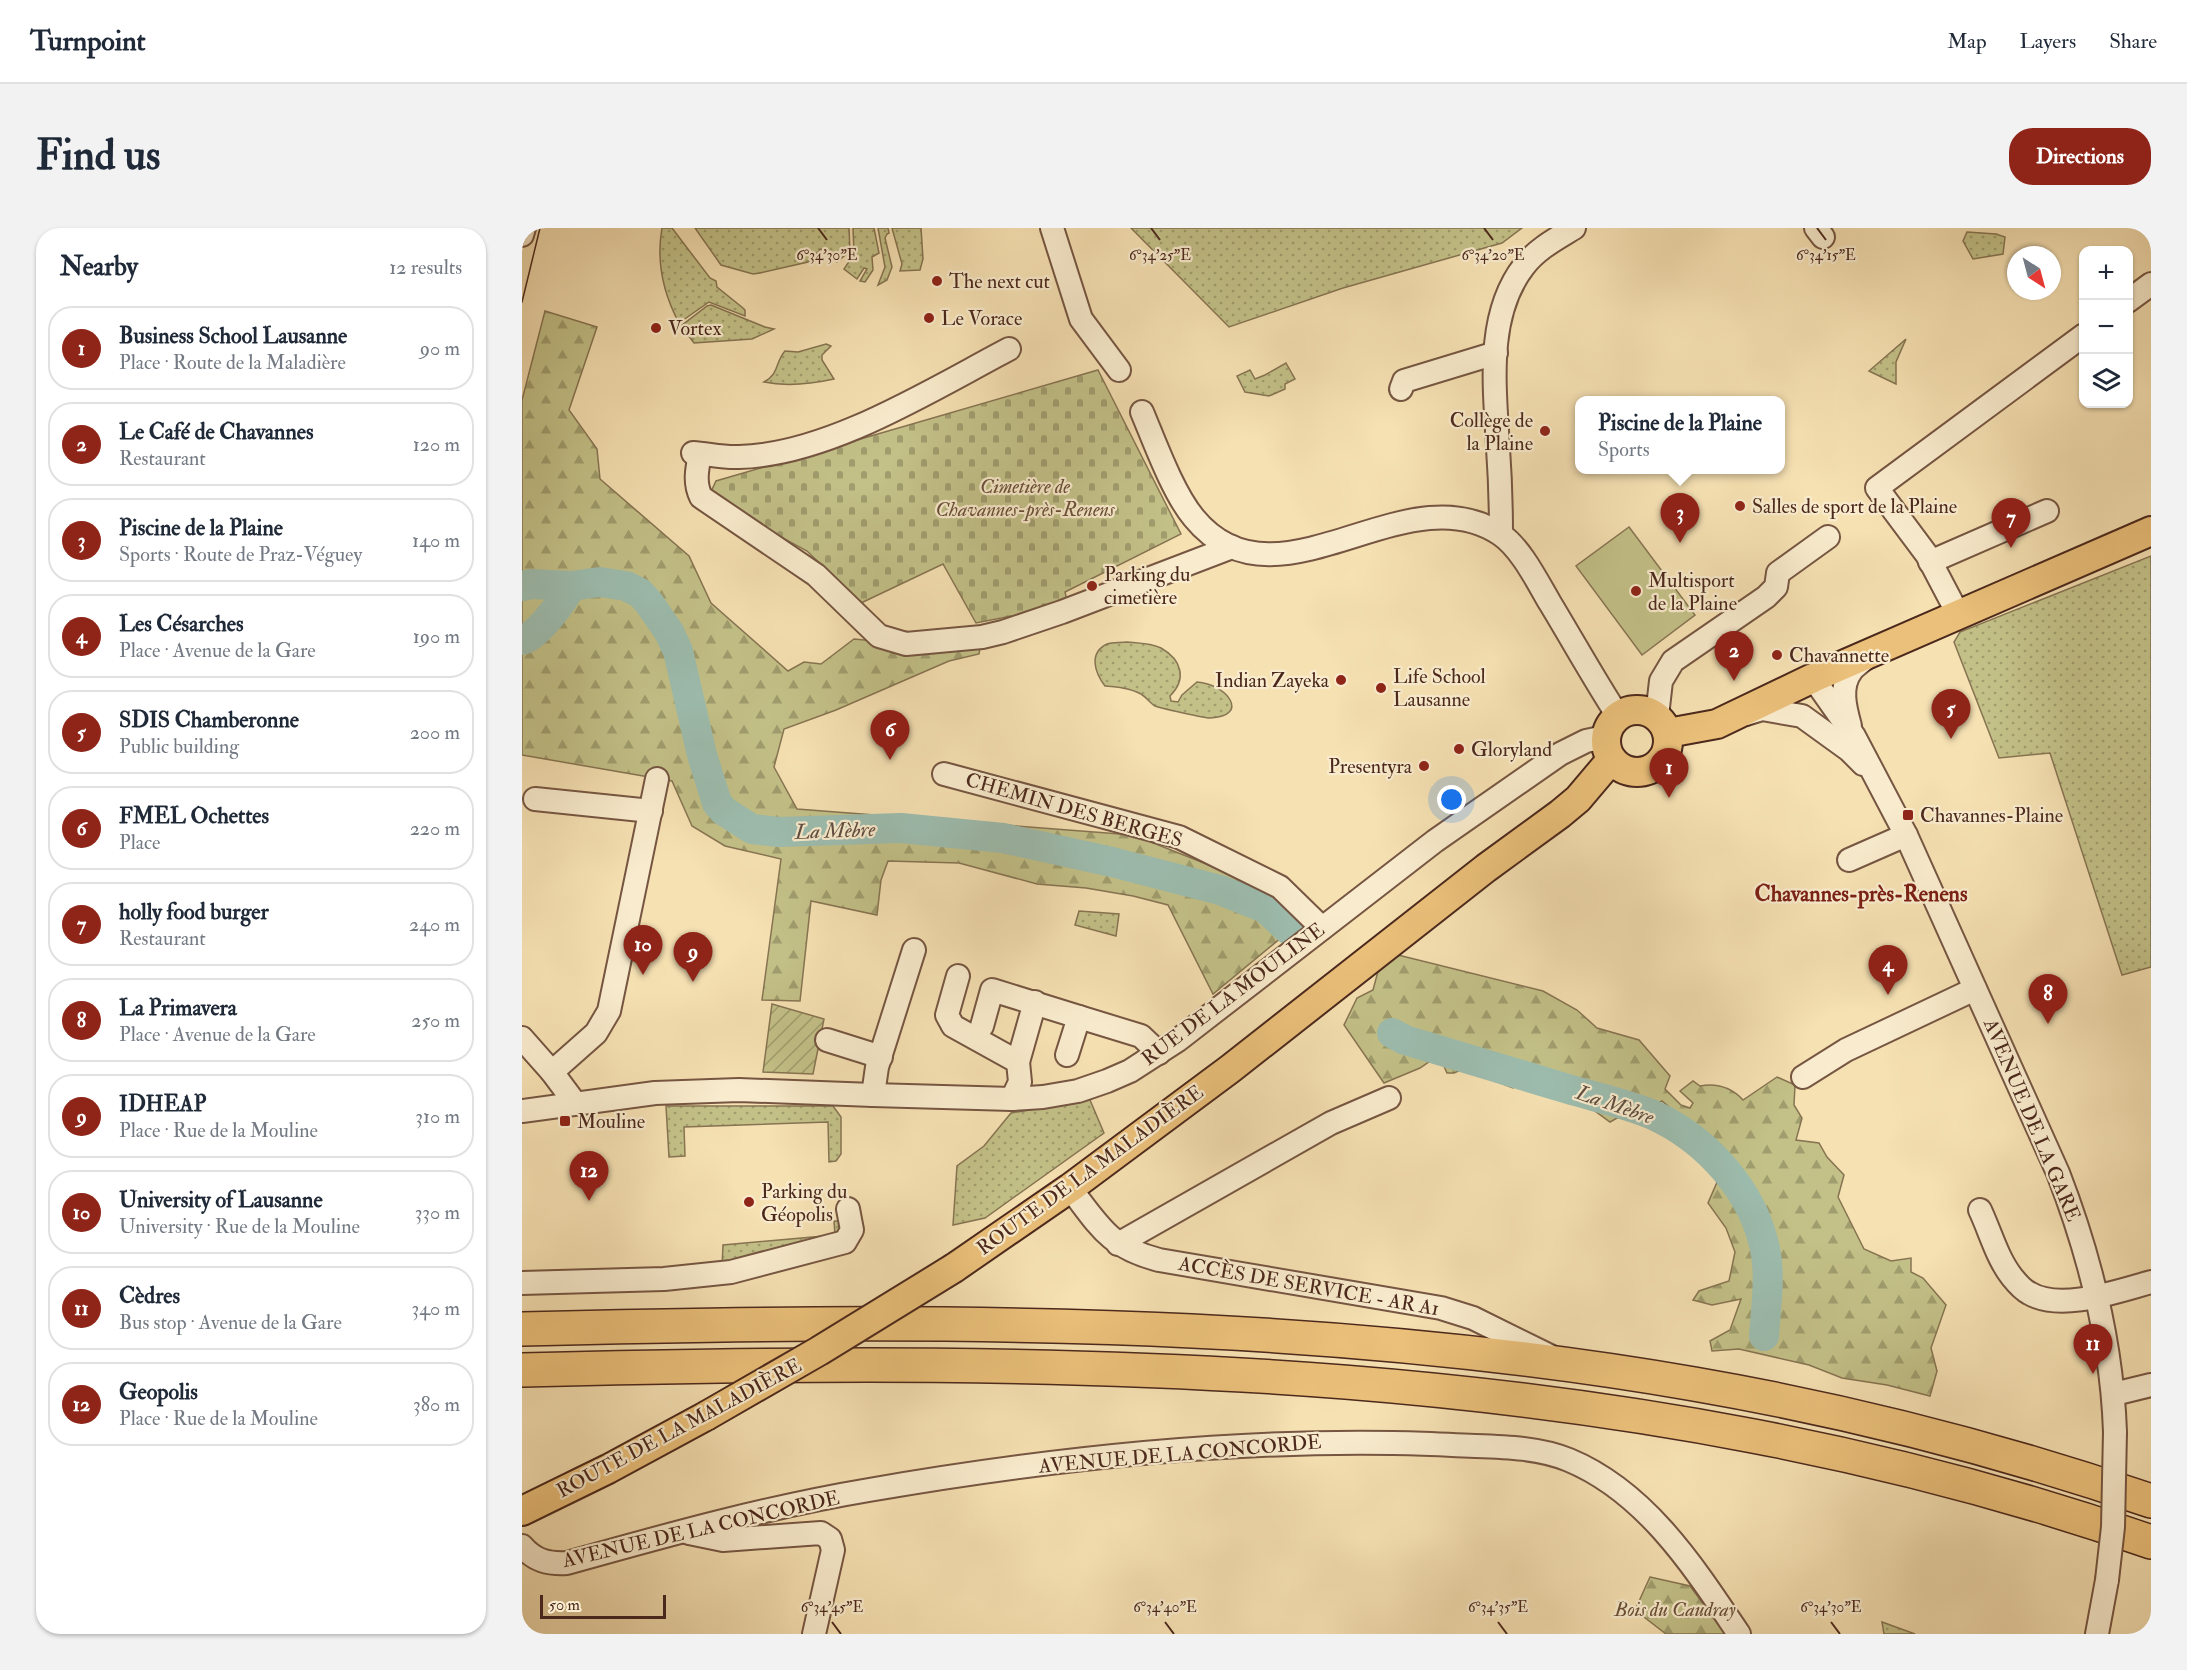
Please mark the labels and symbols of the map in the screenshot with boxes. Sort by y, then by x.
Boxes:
text: 6°34'30"E [796,246,858,265]
text: 6°34'25"E [1129,246,1191,265]
text: 6°34'20"E [1461,246,1525,265]
text: 6°34'15"E [1796,246,1856,265]
north arrow [2007,246,2061,300]
place label: The next cut [949,269,1051,294]
marker: The next cut [930,274,944,288]
place label: Le Vorace [941,306,1022,331]
marker: Le Vorace [922,311,936,325]
place label: Vortex [668,316,721,341]
marker: Vortex [649,321,663,335]
place label: Collège de la Plaine [1450,408,1533,456]
marker: Collège de la Plaine [1538,424,1552,438]
park label: Cimetière de Chavannes-près-Renens [935,474,1115,522]
pin: 3 [1660,494,1700,543]
place label: Salles de sport de la Plaine [1752,494,1957,520]
pin: 7 [1992,498,2030,548]
marker: Salles de sport de la Plaine [1733,499,1747,513]
place label: Parking du cimetière [1104,562,1190,610]
place label: Multisport de la Plaine [1648,568,1737,616]
marker: Parking du cimetière [1085,579,1099,593]
marker: Multisport de la Plaine [1629,584,1643,598]
pin: 2 [1714,632,1754,681]
place label: Chavannette [1789,643,1889,668]
marker: Chavannette [1770,648,1784,662]
place label: Life School Lausanne [1393,664,1486,712]
place label: Indian Zayeka [1215,668,1330,693]
marker: Indian Zayeka [1334,673,1348,687]
marker: Life School Lausanne [1374,681,1388,695]
pin: 5 [1932,690,1970,739]
pin: 6 [870,710,910,760]
place label: Gloryland [1471,737,1552,762]
marker: Gloryland [1452,742,1466,756]
pin: 1 [1650,748,1688,798]
place label: Presentyra [1328,754,1413,779]
marker: Presentyra [1417,759,1431,773]
street label: CHEMIN DES BERGES [963,767,1185,853]
your location [1437,785,1466,814]
place label: Chavannes-Plaine [1920,803,2063,828]
marker: Chavannes-Plaine [1901,808,1915,822]
water label: La Mèbre [793,816,877,846]
district label: Chavannes-près-Renens [1755,880,1968,909]
street label: RUE DE LA MOULINE [1137,917,1329,1071]
pin: 10 [624,926,662,975]
pin: 9 [674,932,712,982]
pin: 4 [1868,946,1908,995]
pin: 8 [2028,974,2068,1024]
street label: AVENUE DE LA GARE [1978,1014,2086,1225]
street label: ROUTE DE LA MALADIÈRE [971,1079,1208,1261]
water label: La Mèbre [1572,1079,1658,1131]
place label: Mouline [577,1109,645,1134]
marker: Mouline [558,1114,572,1128]
pin: 12 [570,1152,608,1201]
place label: Parking du Géopolis [761,1179,847,1228]
marker: Parking du Géopolis [742,1195,756,1209]
street label: ACCÈS DE SERVICE - AR A1 [1176,1250,1441,1321]
pin: 11 [2074,1324,2112,1374]
street label: ROUTE DE LA MALADIÈRE [552,1352,806,1503]
street label: AVENUE DE LA CONCORDE [1037,1429,1322,1479]
street label: AVENUE DE LA CONCORDE [559,1485,842,1573]
scale bar [540,1592,666,1620]
park label: Bois du Caudray [1613,1597,1736,1622]
text: 6°34'45"E [801,1598,863,1617]
text: 6°34'40"E [1133,1598,1197,1617]
text: 6°34'35"E [1468,1598,1528,1617]
text: 6°34'30"E [1800,1598,1862,1617]

